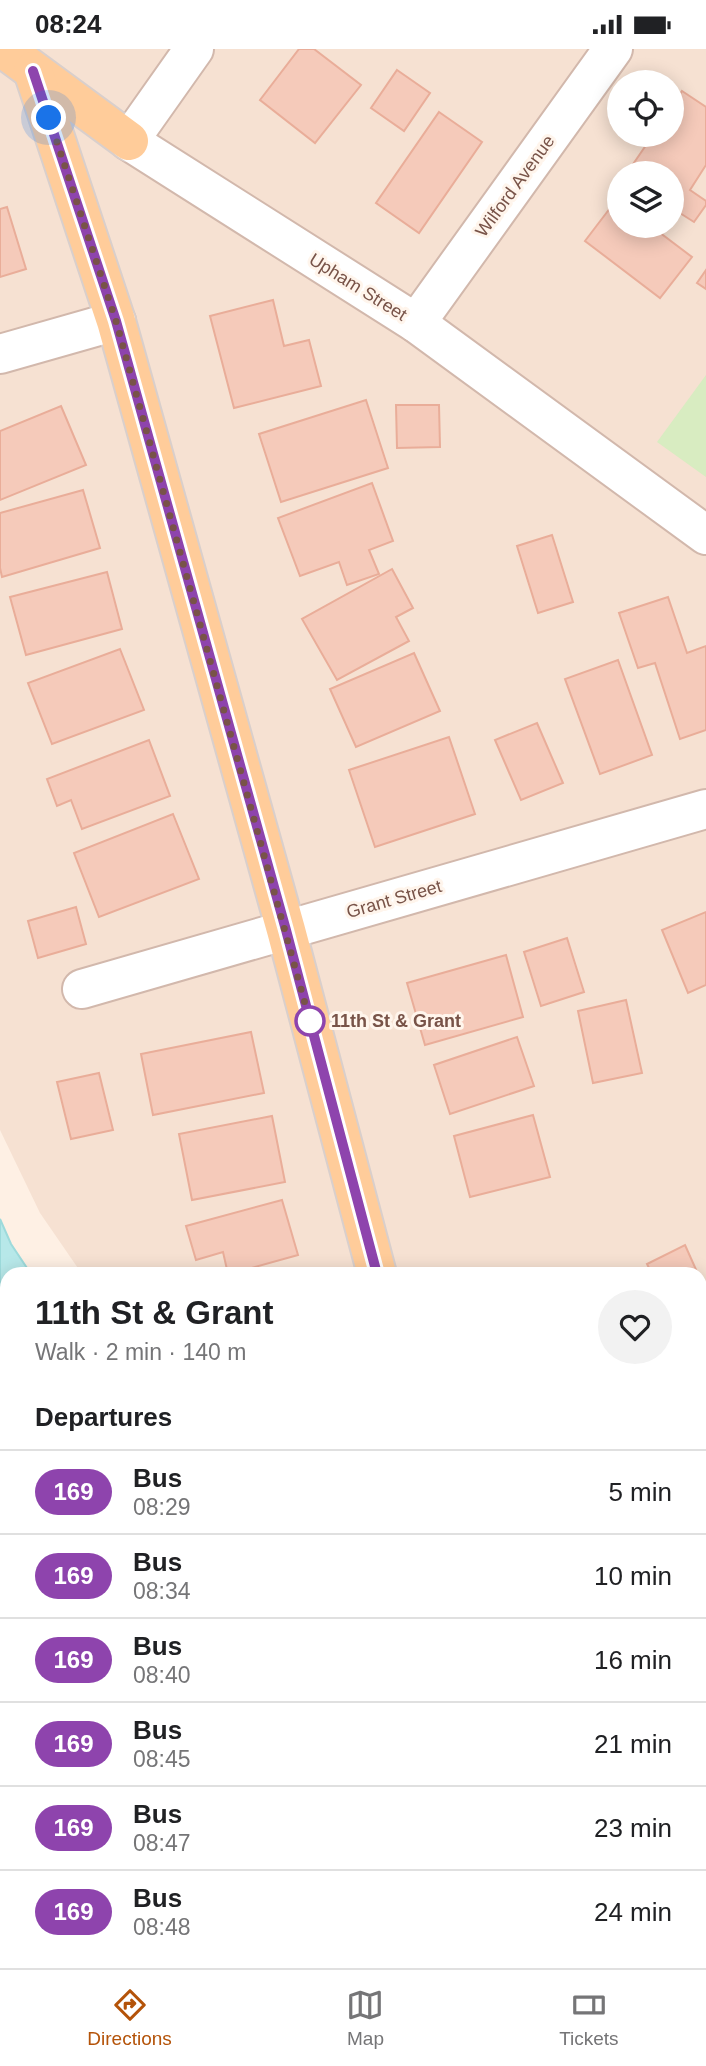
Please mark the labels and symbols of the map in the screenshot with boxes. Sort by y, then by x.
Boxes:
your location [31,100,66,135]
street label: Wilford Avenue [471,131,559,241]
street label: Upham Street [306,249,410,325]
street label: Grant Street [344,876,444,922]
marker: 11th St & Grant [295,1006,325,1036]
place label: 11th St & Grant [331,1011,461,1031]

